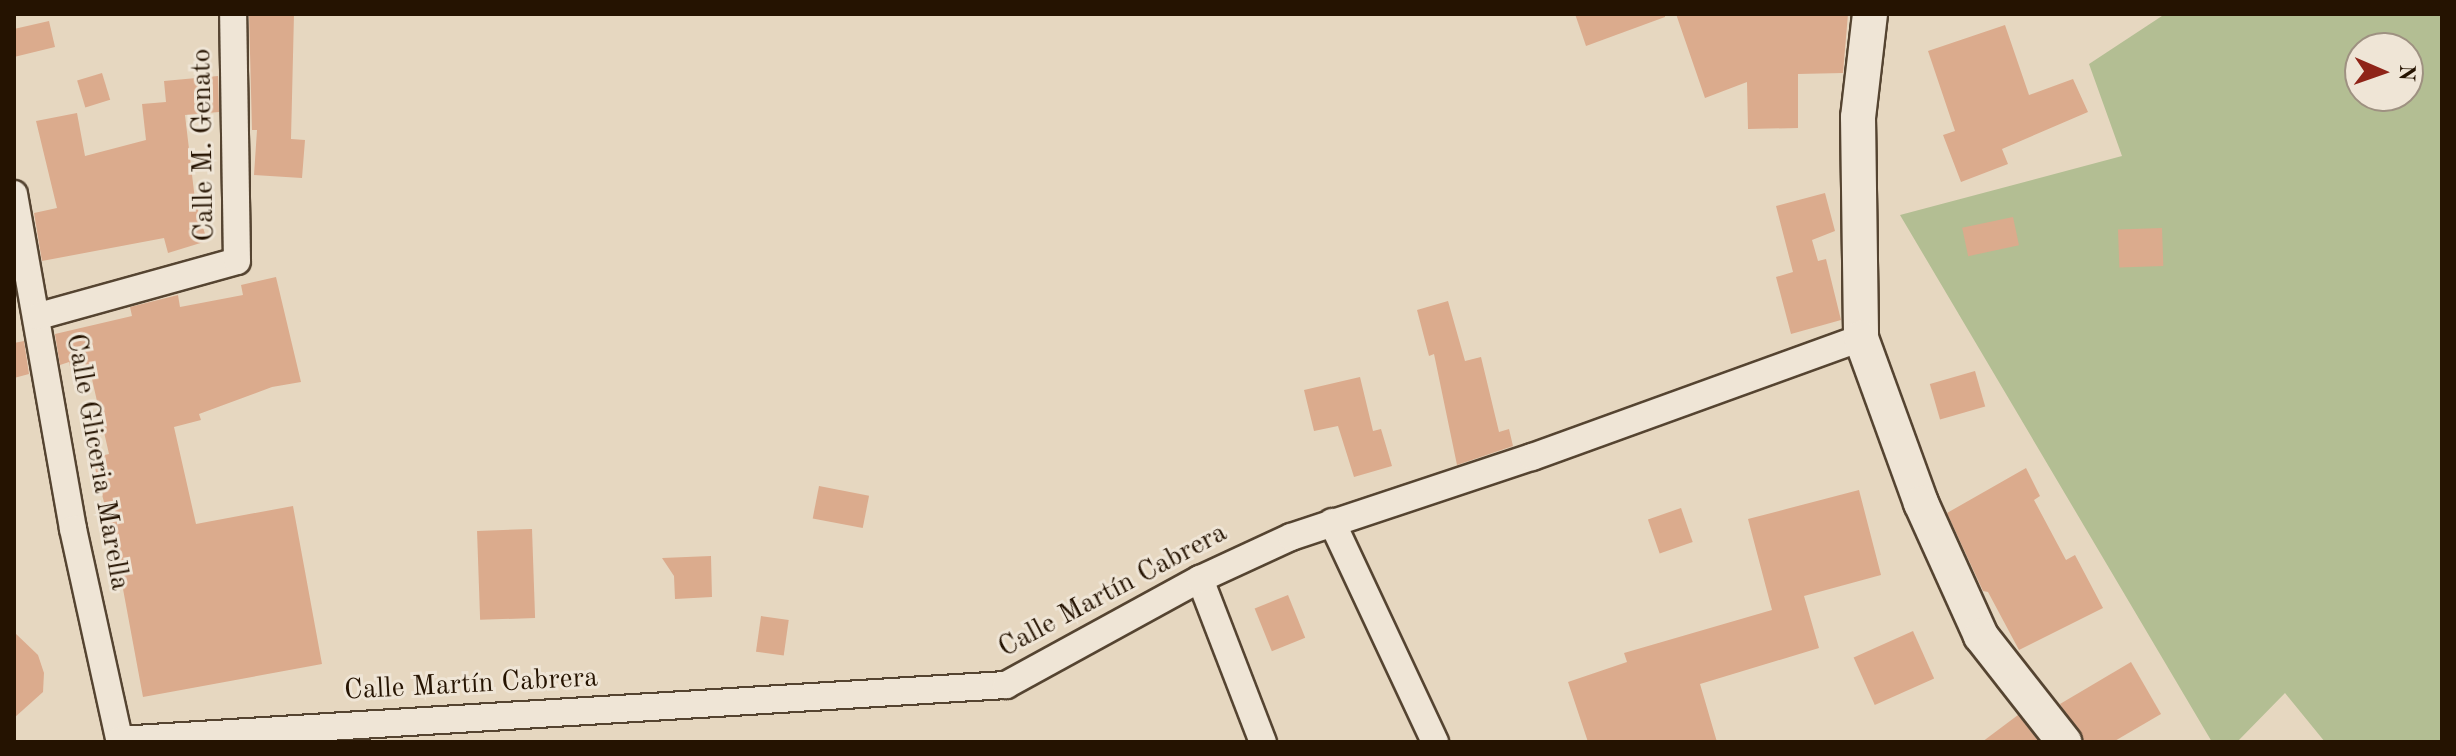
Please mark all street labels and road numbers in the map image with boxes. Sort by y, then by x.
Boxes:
street label: Calle M. Genato [186,48,222,242]
street label: Calle Gliceria Marella [58,331,136,593]
street label: Calle Martín Cabrera [993,517,1233,665]
street label: Calle Martín Cabrera [343,662,599,708]

